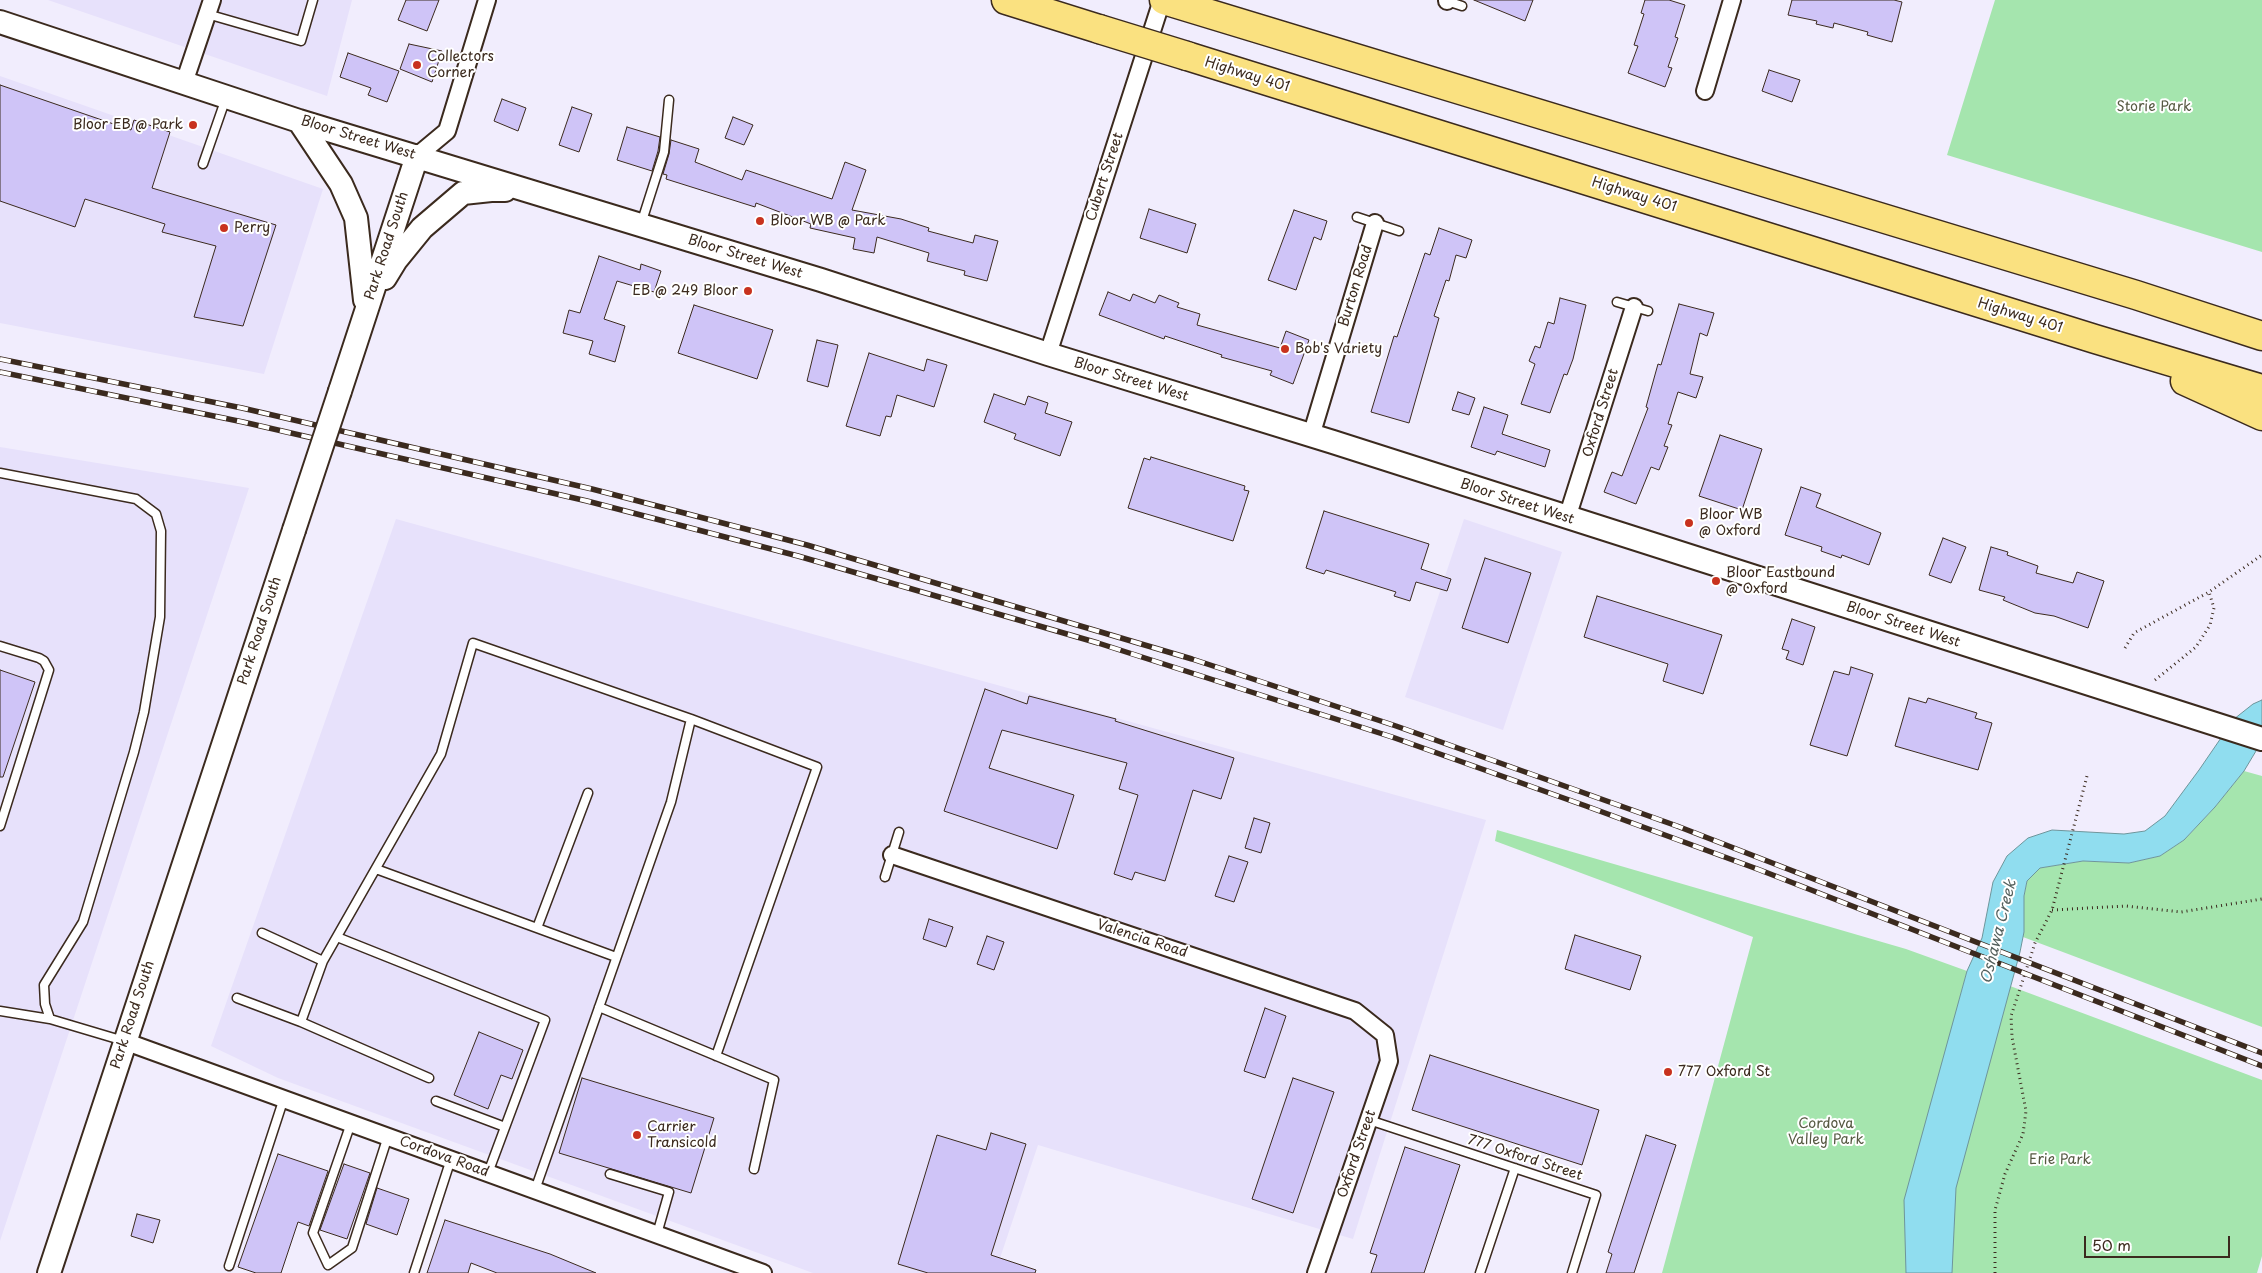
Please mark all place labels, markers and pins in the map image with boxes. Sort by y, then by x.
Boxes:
place label: Collectors Corner [427,49,494,82]
marker: Collectors Corner [411,59,423,71]
place label: Bloor EB @ Park [73,117,183,133]
marker: Bloor EB @ Park [187,119,199,131]
place label: Bloor WB @ Park [770,213,886,229]
marker: Bloor WB @ Park [754,215,766,227]
place label: Perry [234,220,270,236]
marker: Perry [218,222,230,234]
place label: EB @ 249 Bloor [632,283,738,299]
marker: EB @ 249 Bloor [742,285,754,297]
place label: Bob's Variety [1295,341,1382,357]
marker: Bob's Variety [1279,343,1291,355]
place label: Bloor WB @ Oxford [1699,507,1763,540]
marker: Bloor WB @ Oxford [1683,517,1695,529]
place label: Bloor Eastbound @ Oxford [1726,565,1835,598]
marker: Bloor Eastbound @ Oxford [1710,575,1722,587]
place label: 777 Oxford St [1678,1064,1770,1080]
marker: 777 Oxford St [1662,1066,1674,1078]
place label: Carrier Transicold [647,1119,717,1152]
marker: Carrier Transicold [631,1129,643,1141]

